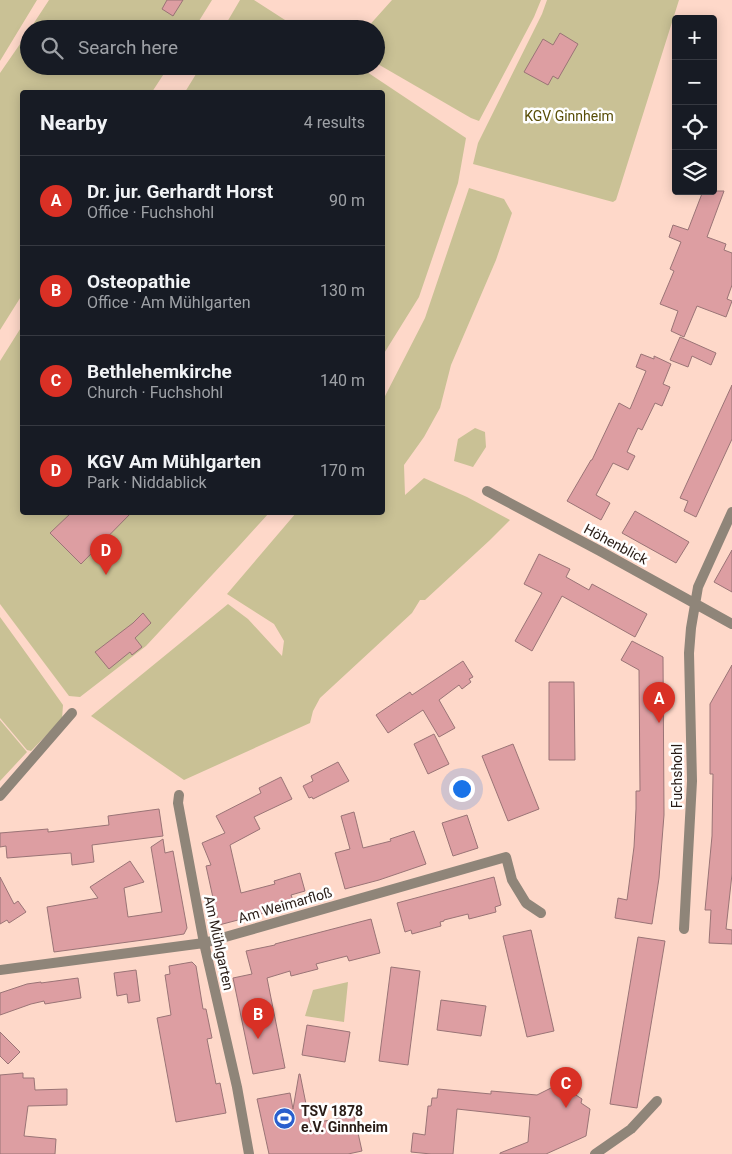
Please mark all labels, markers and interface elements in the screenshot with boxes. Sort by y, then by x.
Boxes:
map controls [672,15,717,195]
button: + [672,15,717,60]
search box [20,20,385,75]
icon: search [38,34,66,62]
text: Search here [78,36,178,59]
button: − [672,60,717,105]
button: locate [672,105,717,150]
park label: KGV Ginnheim [524,108,614,124]
text: Nearby [40,111,107,135]
text: 4 results [304,113,365,132]
button: layers [672,150,717,195]
text: Dr. jur. Gerhardt Horst [87,180,273,203]
text: A [51,191,61,210]
text: 90 m [329,191,365,210]
text: Office · Fuchshohl [87,203,214,222]
text: Osteopathie [87,270,191,293]
text: B [51,281,61,300]
text: 130 m [320,281,365,300]
text: Office · Am Mühlgarten [87,293,251,312]
text: Bethlehemkirche [87,360,232,383]
text: C [51,371,61,390]
text: 140 m [320,371,365,390]
text: Church · Fuchshohl [87,383,223,402]
text: KGV Am Mühlgarten [87,450,261,473]
text: D [51,461,61,480]
text: 170 m [320,461,365,480]
text: Park · Niddablick [87,473,207,492]
street label: Höhenblick [581,521,651,568]
pin: D [90,534,122,575]
pin: A [643,682,675,723]
street label: Fuchshohl [669,744,685,808]
your location [449,776,475,802]
street label: Am Weimarfloß [236,884,334,926]
street label: Am Mühlgarten [201,894,237,992]
pin: B [242,998,274,1039]
pin: C [550,1067,582,1108]
place label: TSV 1878 e.V. Ginnheim [301,1103,388,1135]
sports icon: TSV 1878 e.V. Ginnheim [273,1107,297,1131]

